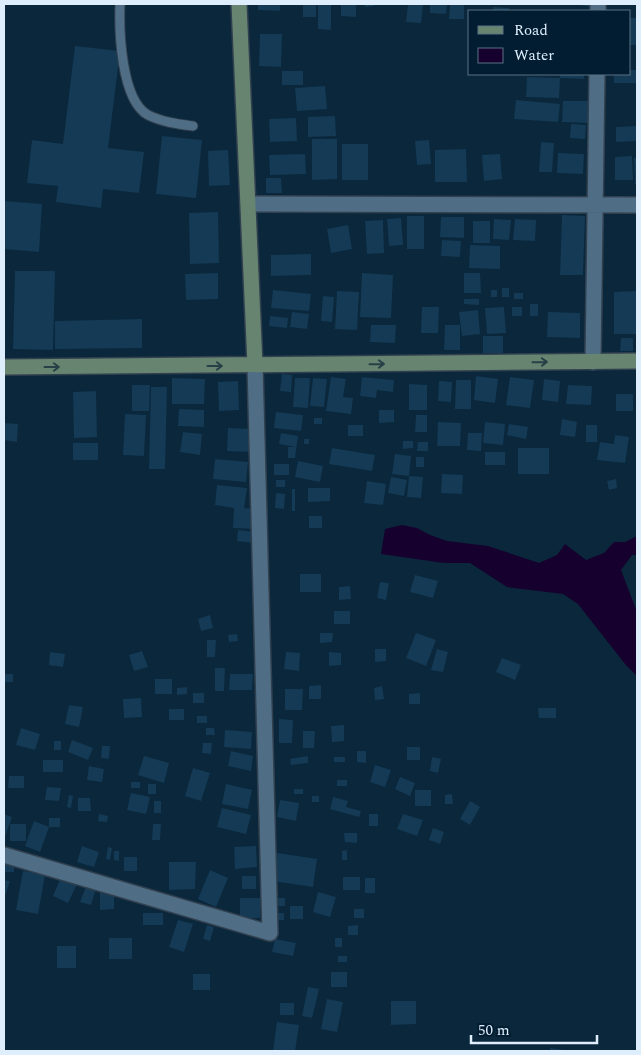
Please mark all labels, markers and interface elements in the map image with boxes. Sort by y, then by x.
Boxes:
legend [468,10,631,75]
text: Road [514,19,548,42]
text: Water [514,44,554,67]
one-way arrow [532,358,548,367]
one-way arrow [369,359,385,369]
one-way arrow [206,361,223,371]
one-way arrow [44,362,60,372]
scale bar [471,1012,597,1044]
text: 50 m [478,1019,510,1042]

